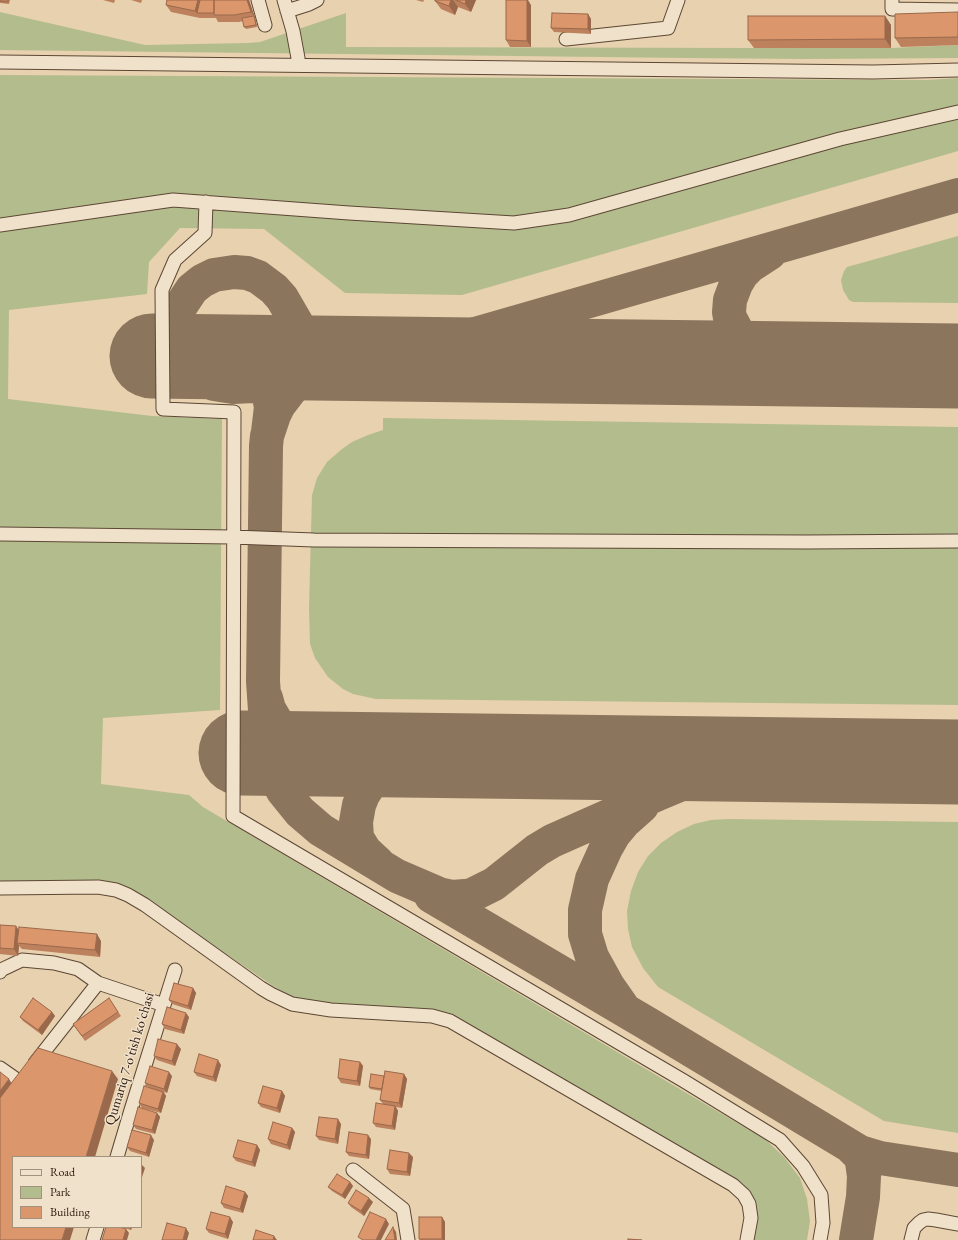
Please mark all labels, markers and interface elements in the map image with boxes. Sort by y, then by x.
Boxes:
street label: Qumariq 7-o'tish ko'chasi [102,990,158,1128]
legend [12,1156,142,1228]
text: Road [50,1164,75,1180]
text: Park [50,1184,70,1200]
text: Building [50,1204,90,1220]

